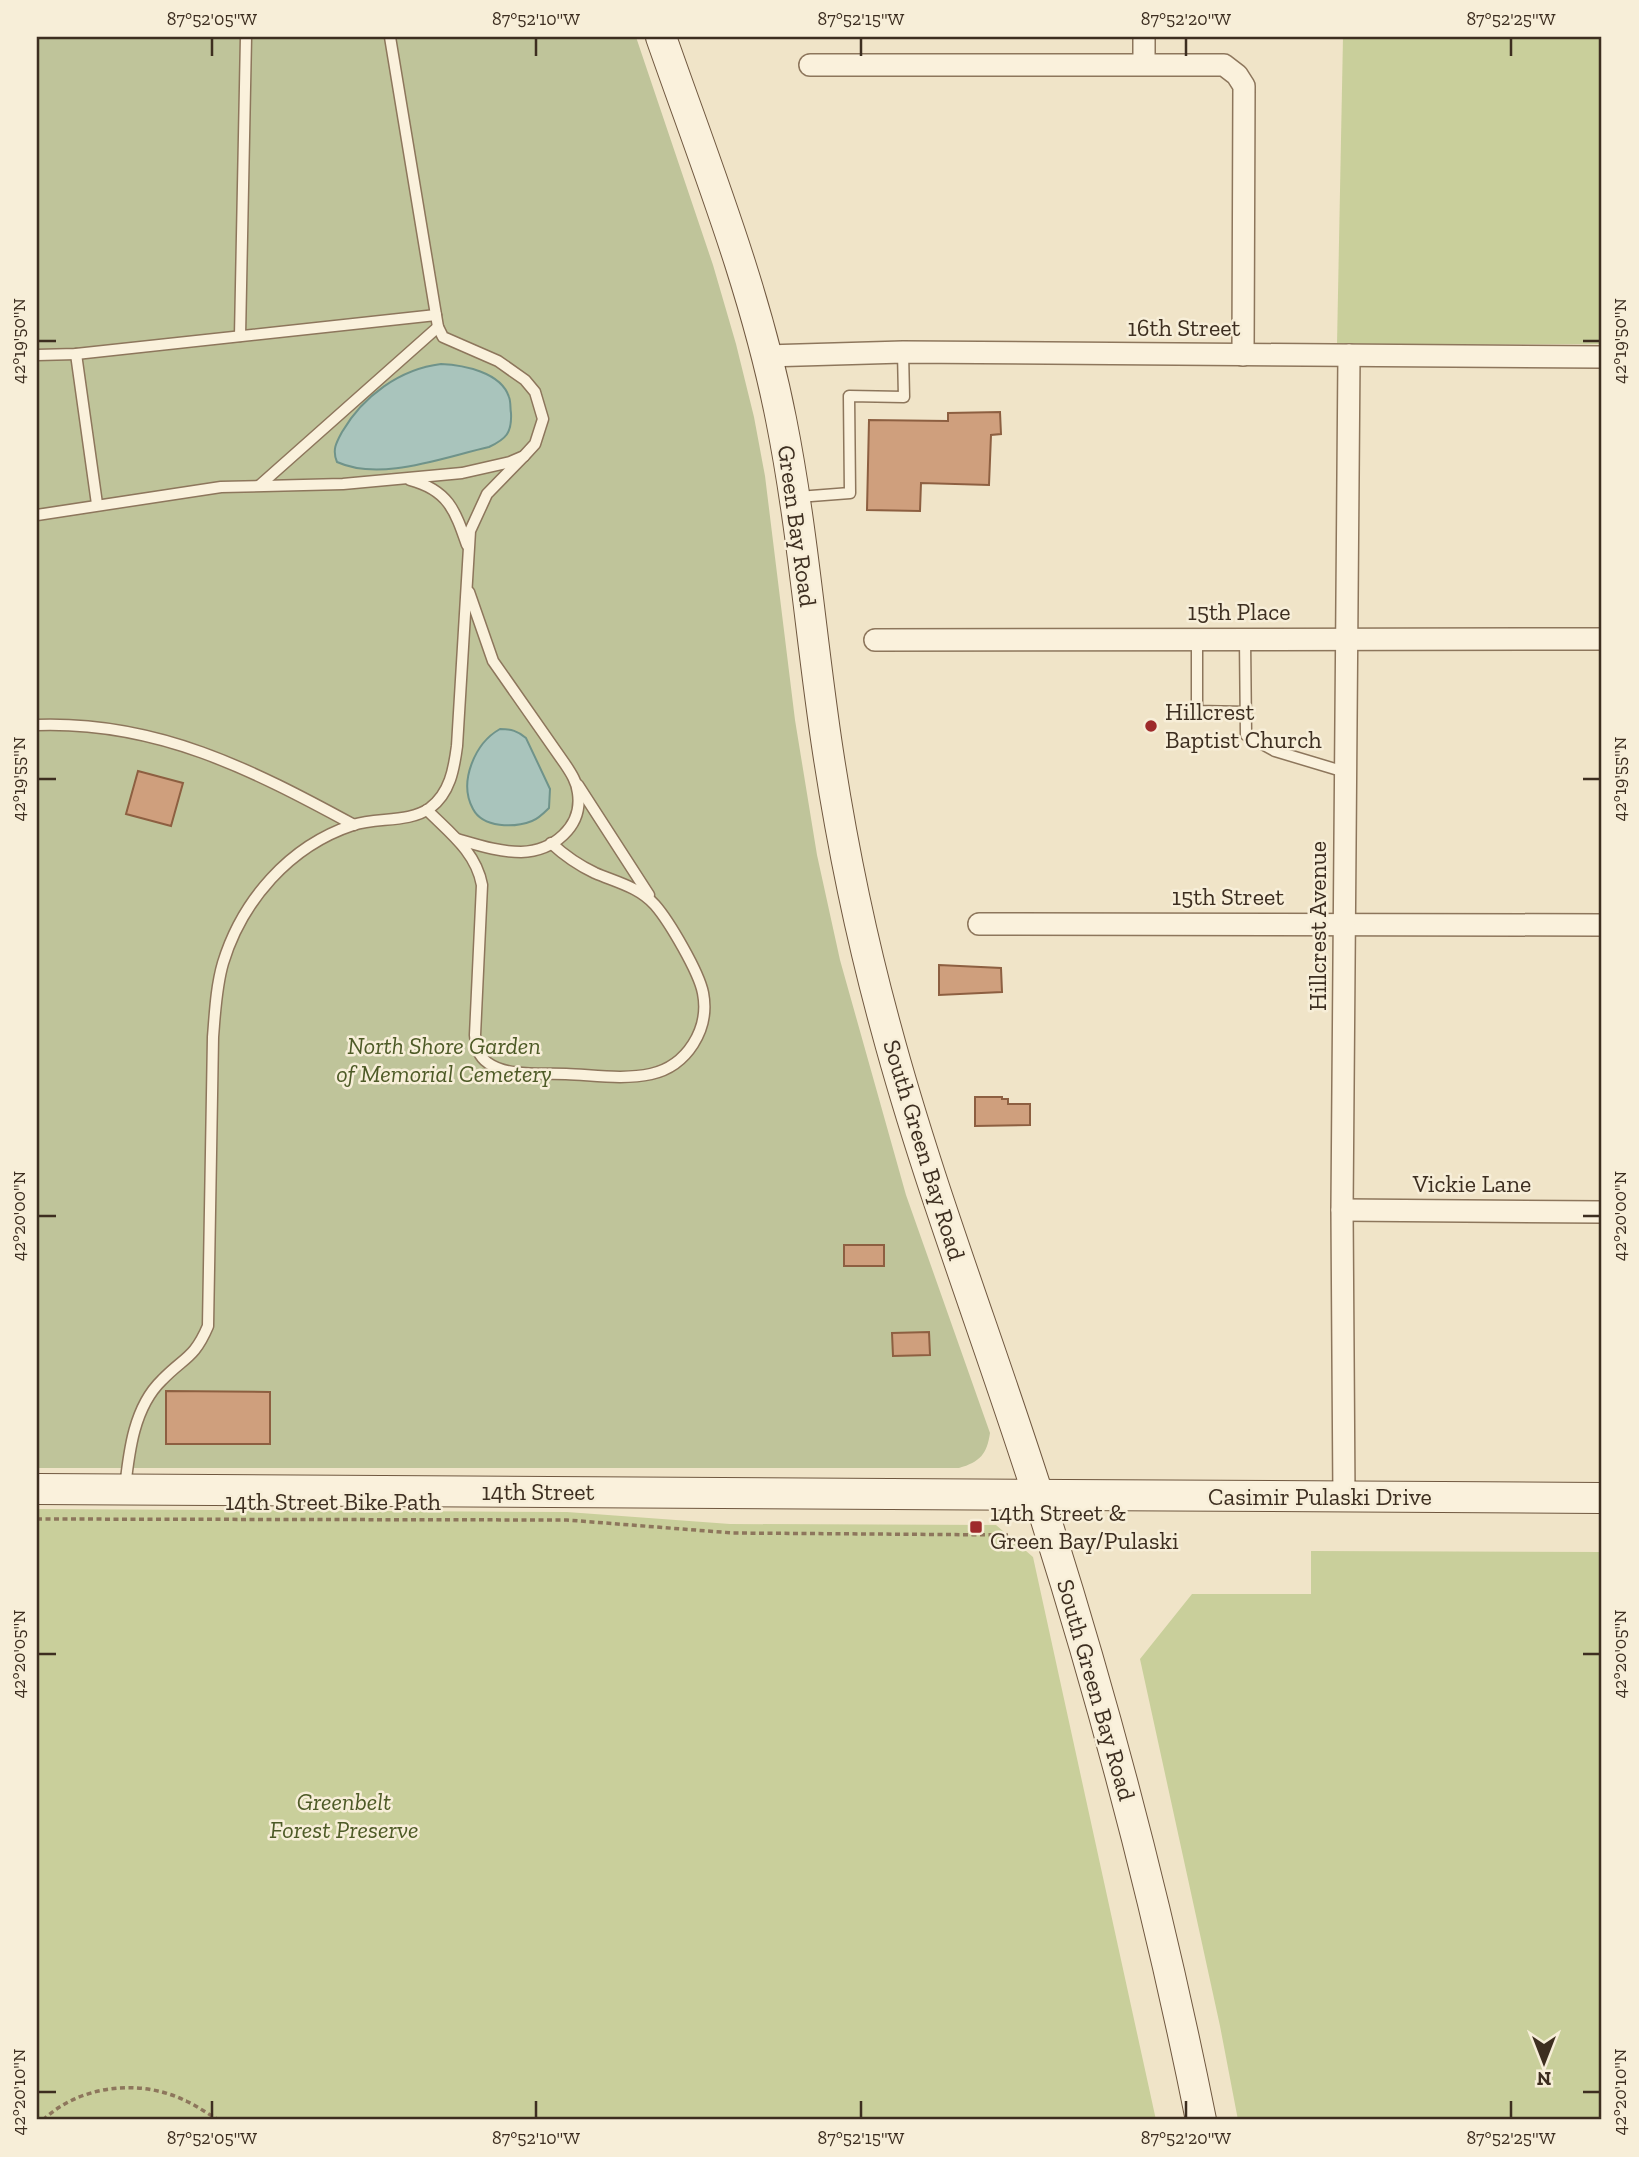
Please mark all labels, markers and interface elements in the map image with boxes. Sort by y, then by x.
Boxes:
text: 87°52'05"W [167,8,257,30]
text: 87°52'10"W [492,8,580,30]
text: 87°52'15"W [818,8,905,30]
text: 87°52'20"W [1141,8,1231,30]
text: 87°52'25"W [1466,8,1556,30]
text: 42°19'50"N [8,298,30,384]
text: 42°19'50"N [1609,298,1631,384]
street label: 16th Street [1128,313,1240,342]
street label: Green Bay Road [772,443,823,609]
street label: 15th Place [1187,597,1291,626]
place label: Hillcrest Baptist Church [1165,697,1322,754]
marker: Hillcrest Baptist Church [1143,718,1159,734]
text: 42°19'55"N [8,737,30,821]
text: 42°19'55"N [1609,737,1631,821]
street label: Hillcrest Avenue [1303,841,1332,1011]
street label: 15th Street [1172,882,1284,911]
park label: North Shore Garden of Memorial Cemetery [336,1031,552,1088]
street label: South Green Bay Road [877,1036,972,1264]
street label: Vickie Lane [1412,1169,1531,1198]
text: 42°20'00"N [8,1171,30,1261]
text: 42°20'00"N [1609,1171,1631,1261]
street label: 14th Street [482,1477,595,1506]
street label: Casimir Pulaski Drive [1208,1482,1432,1511]
street label: 14th Street Bike Path [225,1487,442,1516]
place label: 14th Street & Green Bay/Pulaski [990,1498,1179,1555]
marker: 14th Street & Green Bay/Pulaski [968,1519,984,1535]
street label: South Green Bay Road [1051,1576,1142,1804]
text: 42°20'05"N [8,1610,30,1698]
text: 42°20'05"N [1609,1610,1631,1698]
park label: Greenbelt Forest Preserve [270,1787,418,1844]
north arrow [1510,2028,1580,2098]
text: 42°20'10"N [8,2049,30,2135]
text: 42°20'10"N [1609,2049,1631,2135]
text: N [1537,2067,1551,2090]
text: 87°52'05"W [167,2127,257,2149]
text: 87°52'10"W [492,2127,580,2149]
text: 87°52'15"W [818,2127,905,2149]
text: 87°52'20"W [1141,2127,1231,2149]
text: 87°52'25"W [1466,2127,1556,2149]

